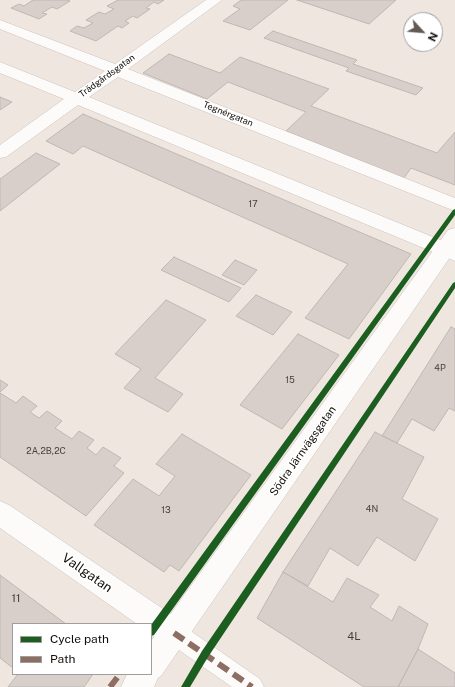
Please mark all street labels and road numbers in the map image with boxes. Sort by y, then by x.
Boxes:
street label: Trädgårdsgatan [77,52,137,100]
street label: Tegnérgatan [201,99,255,129]
street label: Södra Järnvägsgatan [267,403,339,499]
street label: Vallgatan [59,550,115,596]

